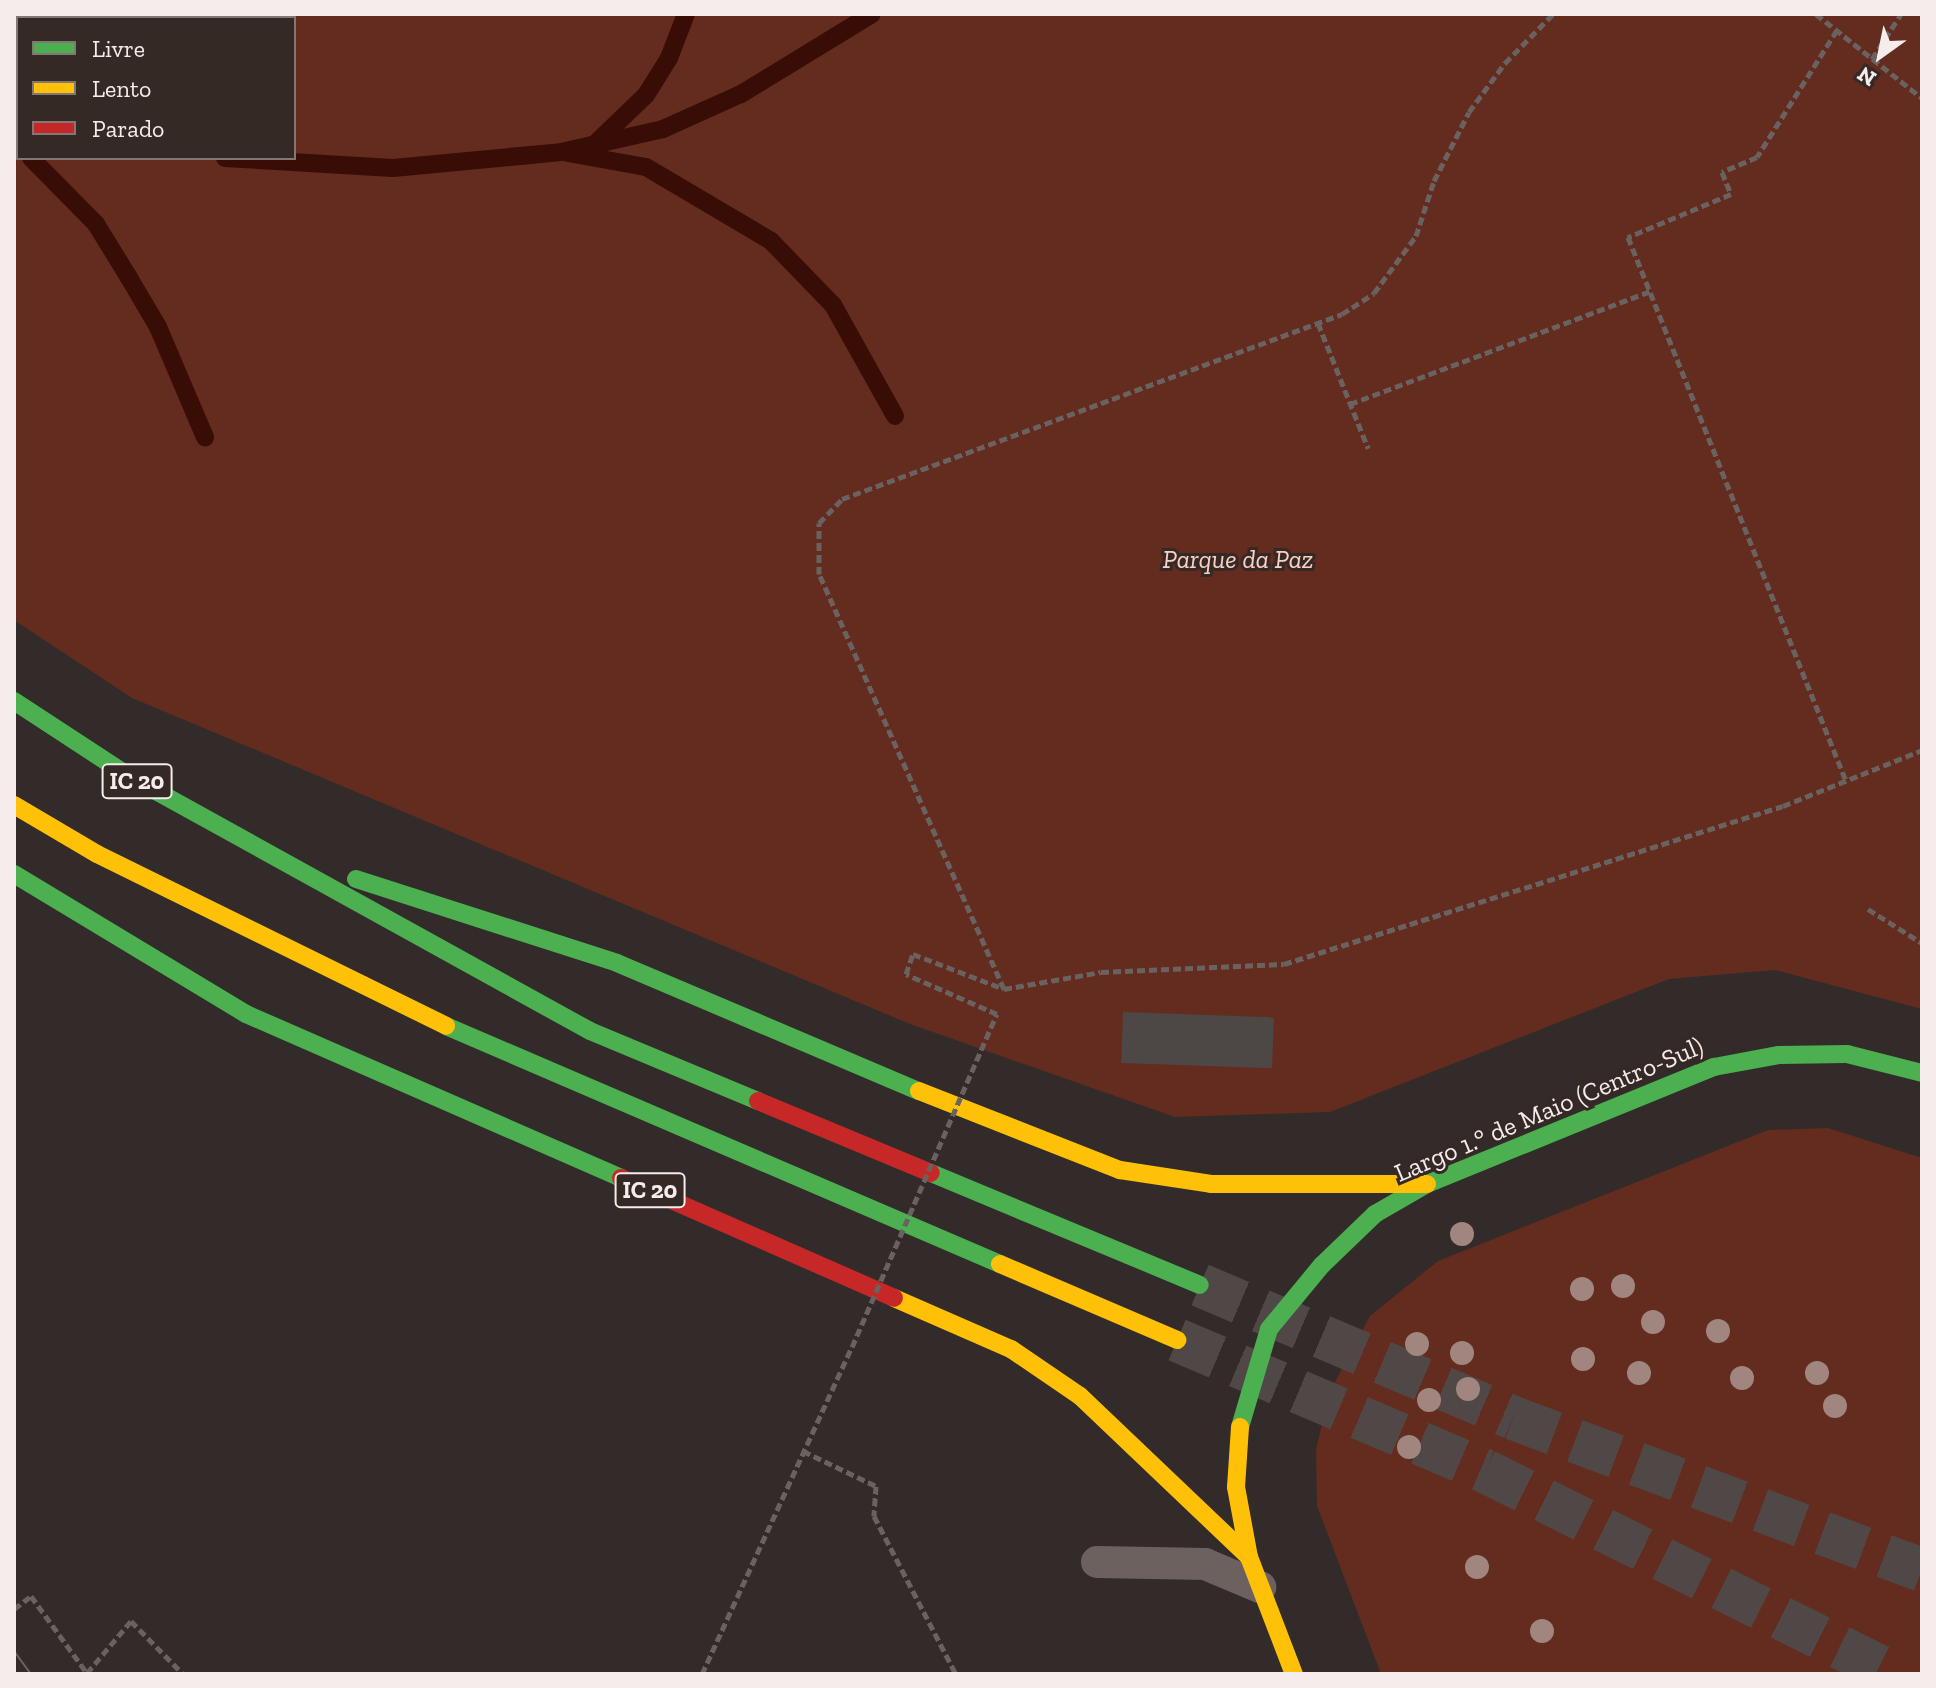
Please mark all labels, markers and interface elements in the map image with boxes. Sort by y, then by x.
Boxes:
legend [16,16,296,160]
north arrow [1840,16,1920,96]
text: Livre [92,34,145,63]
text: N [1852,61,1881,92]
text: Lento [92,74,151,103]
text: Parado [92,114,164,143]
park label: Parque da Paz [1163,544,1313,576]
road number: IC 20 [101,761,173,801]
street label: Largo 1.° de Maio (Centro-Sul) [1390,1031,1708,1189]
road number: IC 20 [614,1170,686,1210]

